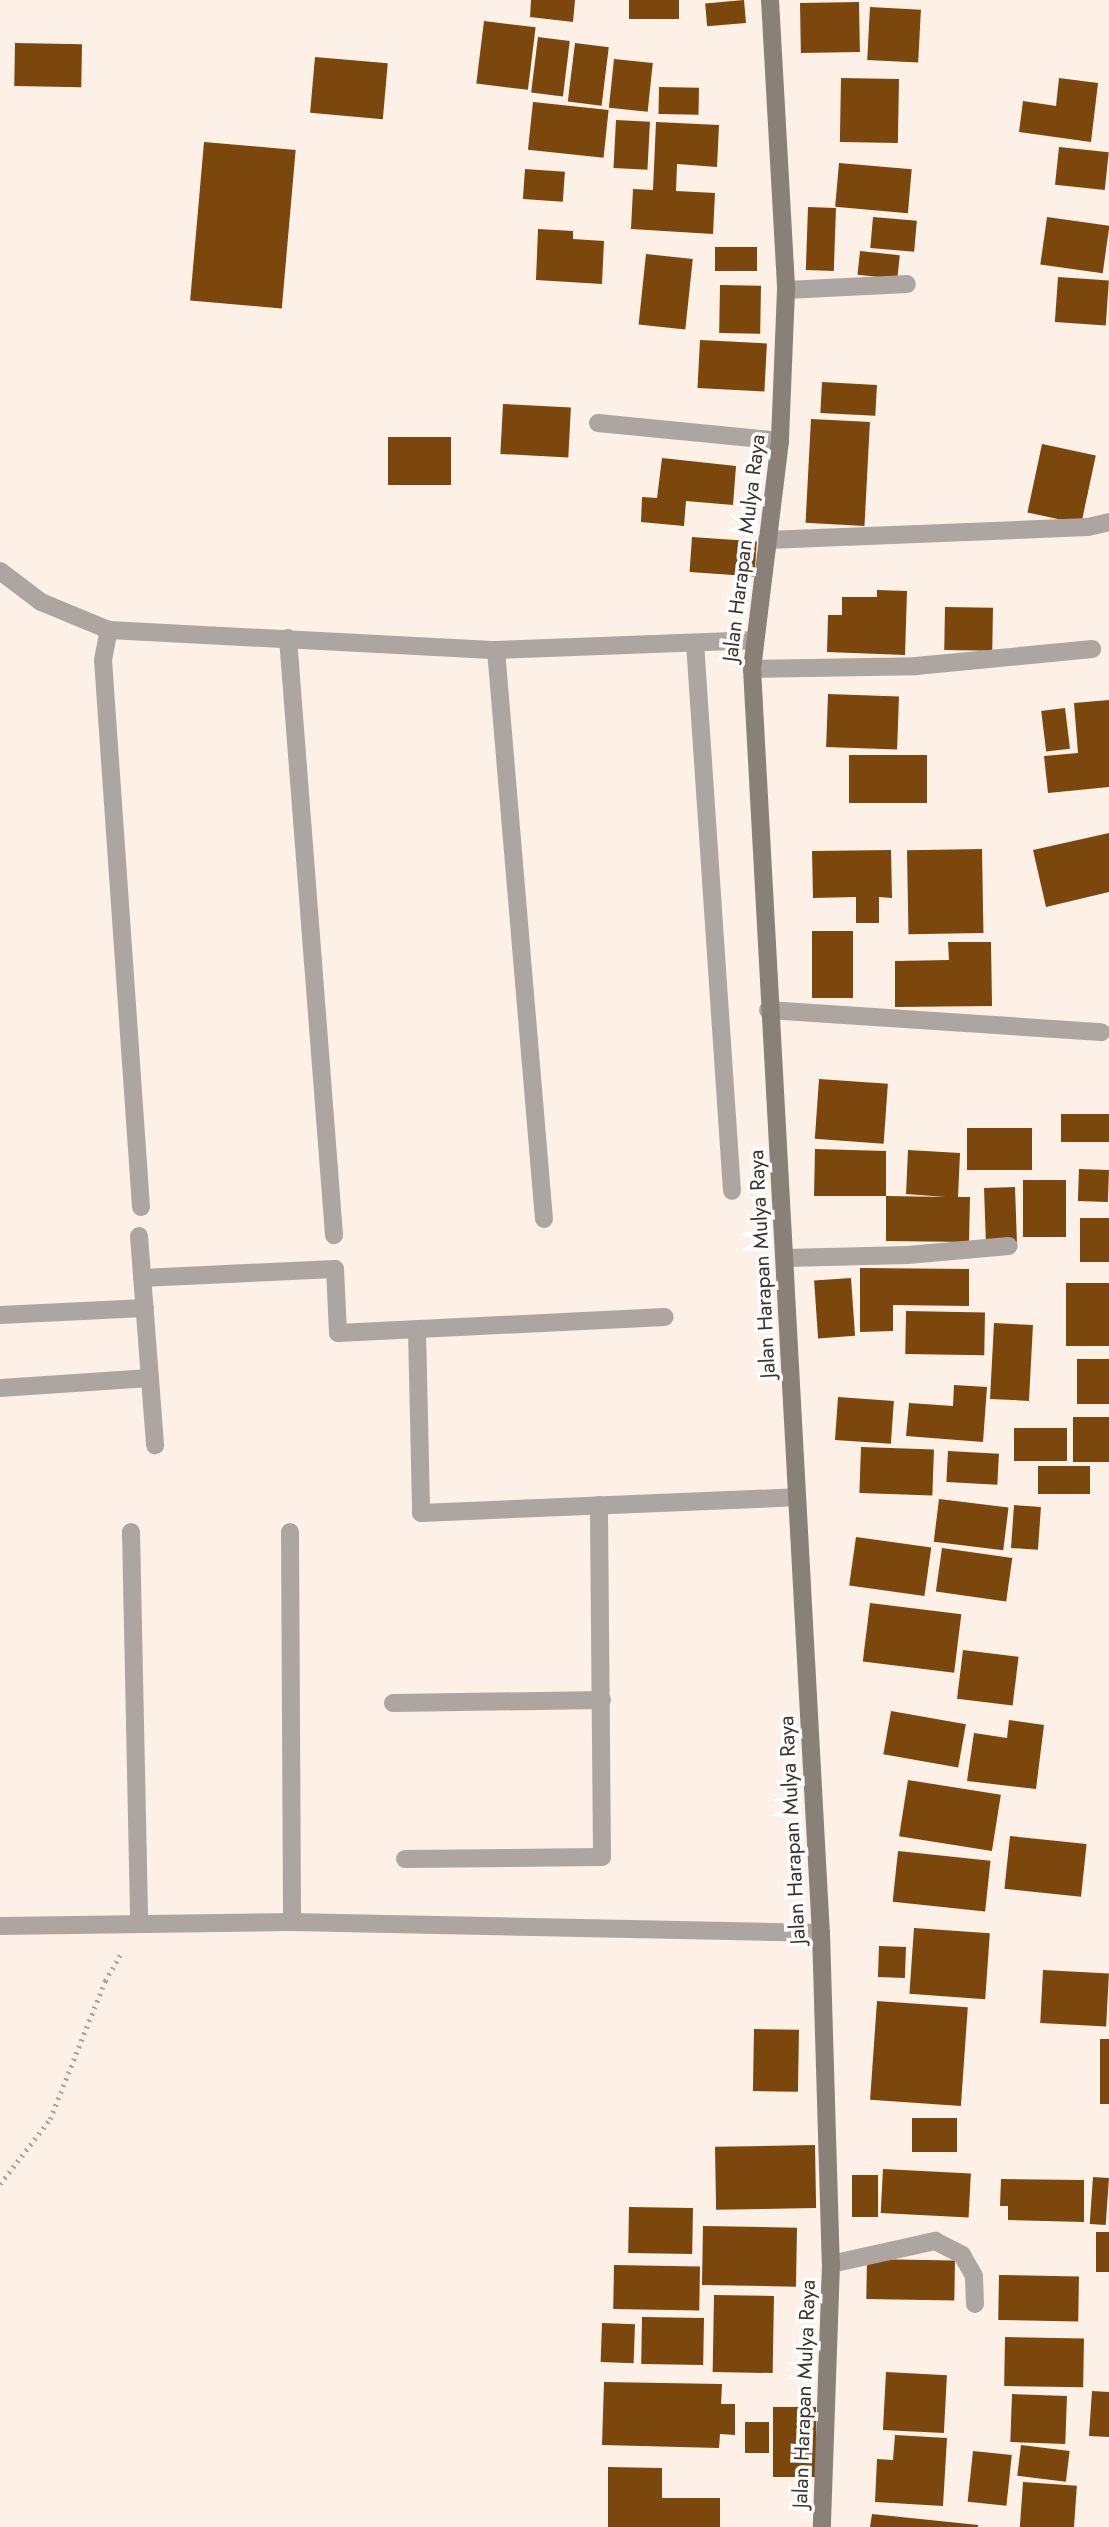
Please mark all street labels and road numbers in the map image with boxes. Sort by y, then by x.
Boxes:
street label: Jalan Harapan Mulya Raya [718,433,770,663]
street label: Jalan Harapan Mulya Raya [743,1149,781,1379]
street label: Jalan Harapan Mulya Raya [773,1715,811,1945]
street label: Jalan Harapan Mulya Raya [787,2279,821,2509]

